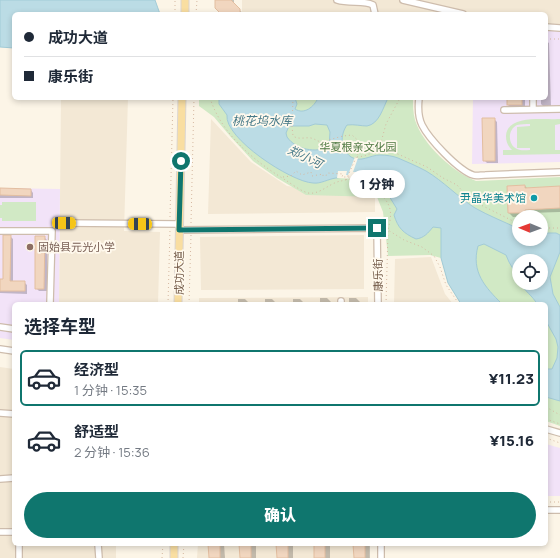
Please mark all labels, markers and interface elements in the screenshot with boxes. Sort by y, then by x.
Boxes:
text: 成功大道 [48,27,108,48]
text: 康乐街 [48,66,93,87]
water label: 桃花坞水库 [232,112,294,129]
park label: 华夏根亲文化园 [320,139,397,154]
water label: 郑小河 [285,141,327,173]
route start [172,152,190,170]
callout: 1 分钟 [349,170,405,198]
text: 1 分钟 [360,175,394,193]
place label: 尹晶华美术馆 [460,190,526,205]
marker: 尹晶华美术馆 [529,193,539,203]
north arrow [512,210,548,246]
map controls [512,210,548,290]
car [52,217,76,229]
car [128,218,152,230]
route end [368,219,386,237]
place label: 固始县元光小学 [38,239,115,254]
marker: 固始县元光小学 [25,242,35,252]
street label: 成功大道 [171,251,186,295]
button: locate [512,254,548,290]
street label: 康乐街 [370,258,385,292]
text: 选择车型 [24,314,96,338]
text: 经济型 [74,359,119,380]
icon: car [26,360,62,396]
text: ¥11.23 [489,368,534,389]
text: 1 分钟 · 15:35 [74,381,147,399]
text: 舒适型 [74,421,119,442]
icon: car [26,422,62,458]
text: ¥15.16 [490,430,534,451]
text: 2 分钟 · 15:36 [74,443,150,461]
button: 确认 [24,492,536,538]

